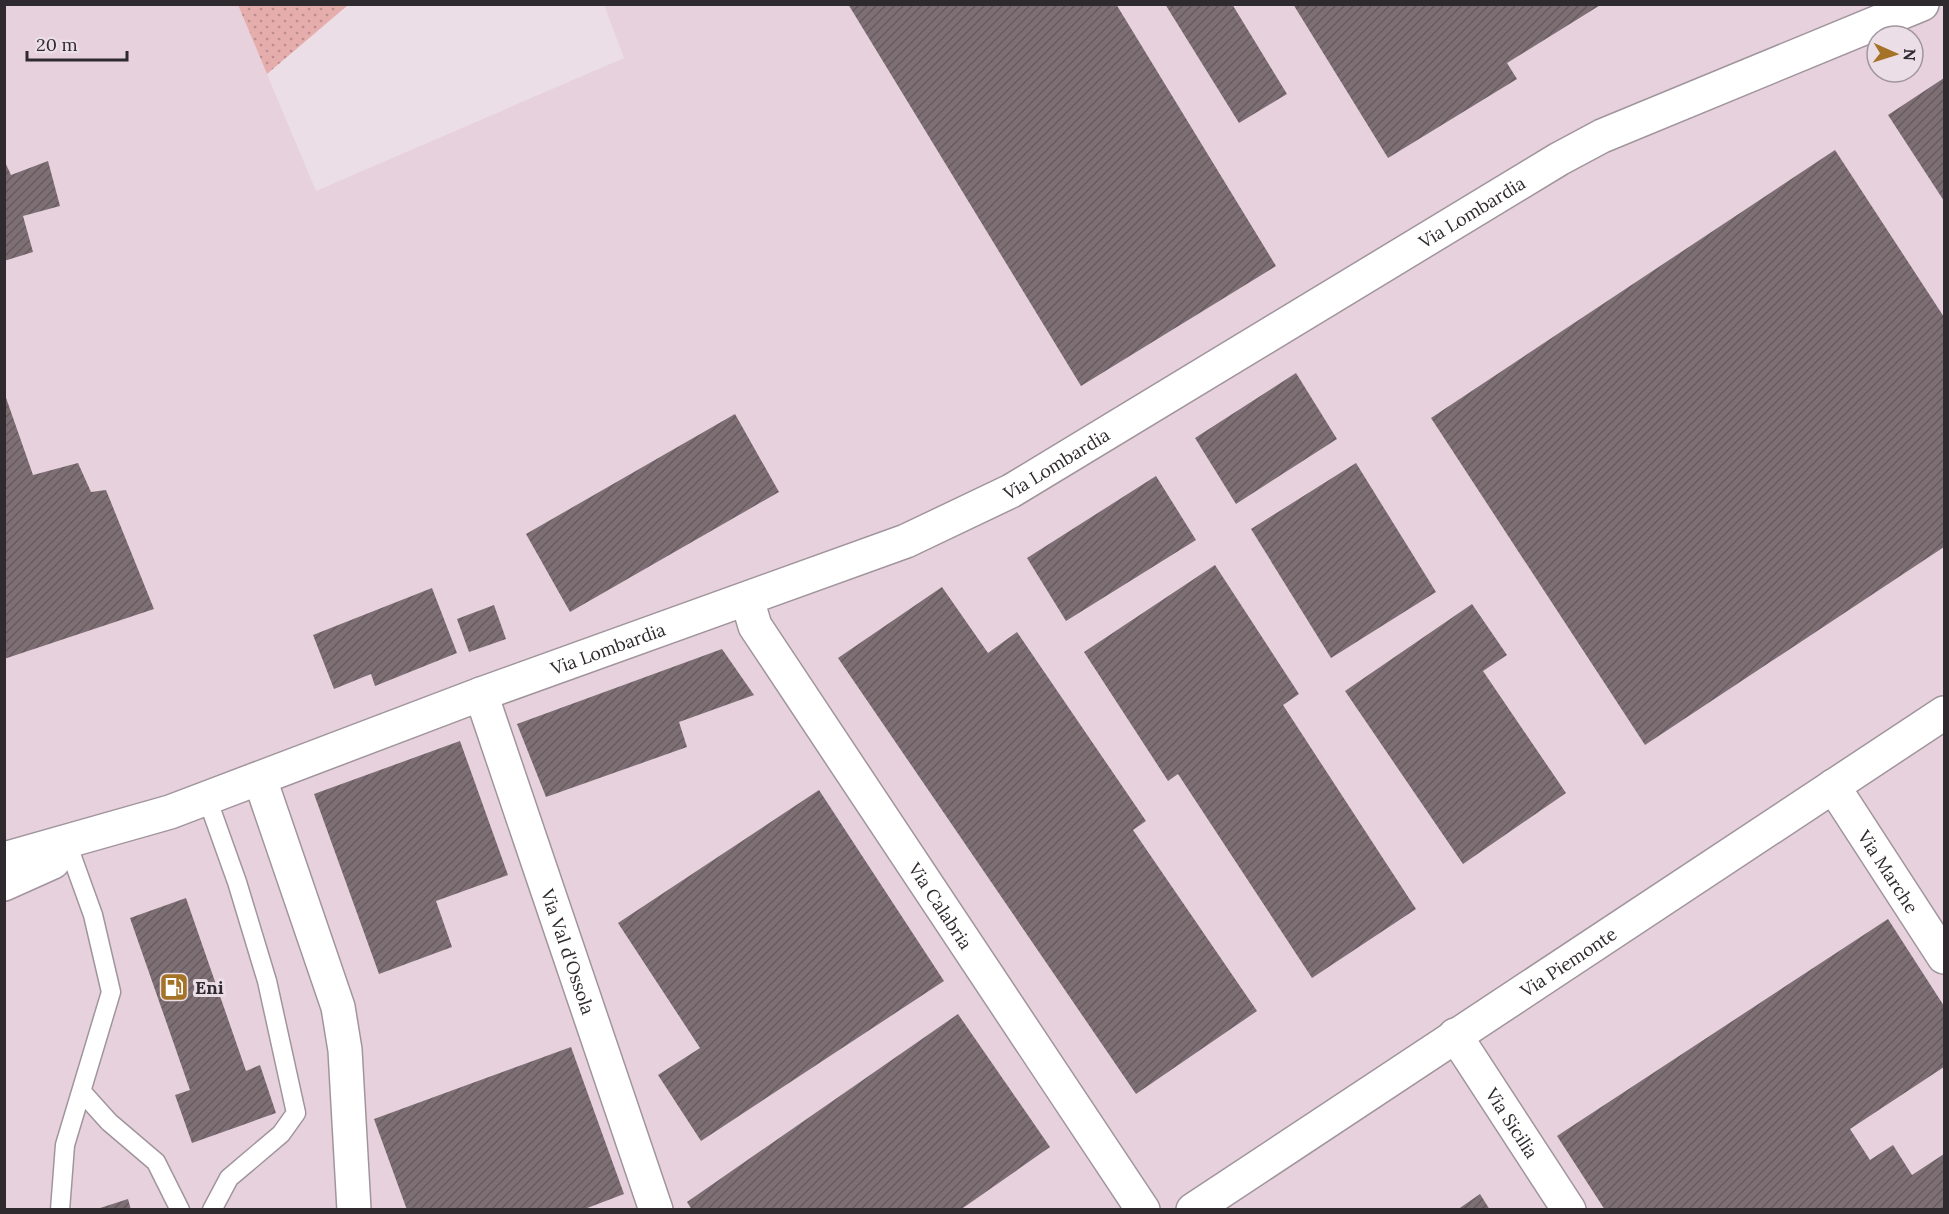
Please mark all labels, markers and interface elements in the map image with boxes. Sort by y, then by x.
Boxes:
scale bar [27,24,128,62]
north arrow [1865,24,1925,84]
text: 20 m [36,33,78,56]
text: N [1900,48,1920,61]
street label: Via Lombardia [1414,171,1529,253]
street label: Via Lombardia [999,423,1114,505]
street label: Via Lombardia [546,617,668,680]
street label: Via Marche [1853,825,1924,918]
street label: Via Calabria [903,857,978,953]
street label: Via Val d'Ossola [536,885,600,1017]
street label: Via Piemonte [1515,921,1621,1002]
fuel station icon: Eni [158,971,190,1003]
place label: Eni [195,976,224,999]
street label: Via Sicilia [1480,1082,1544,1163]

